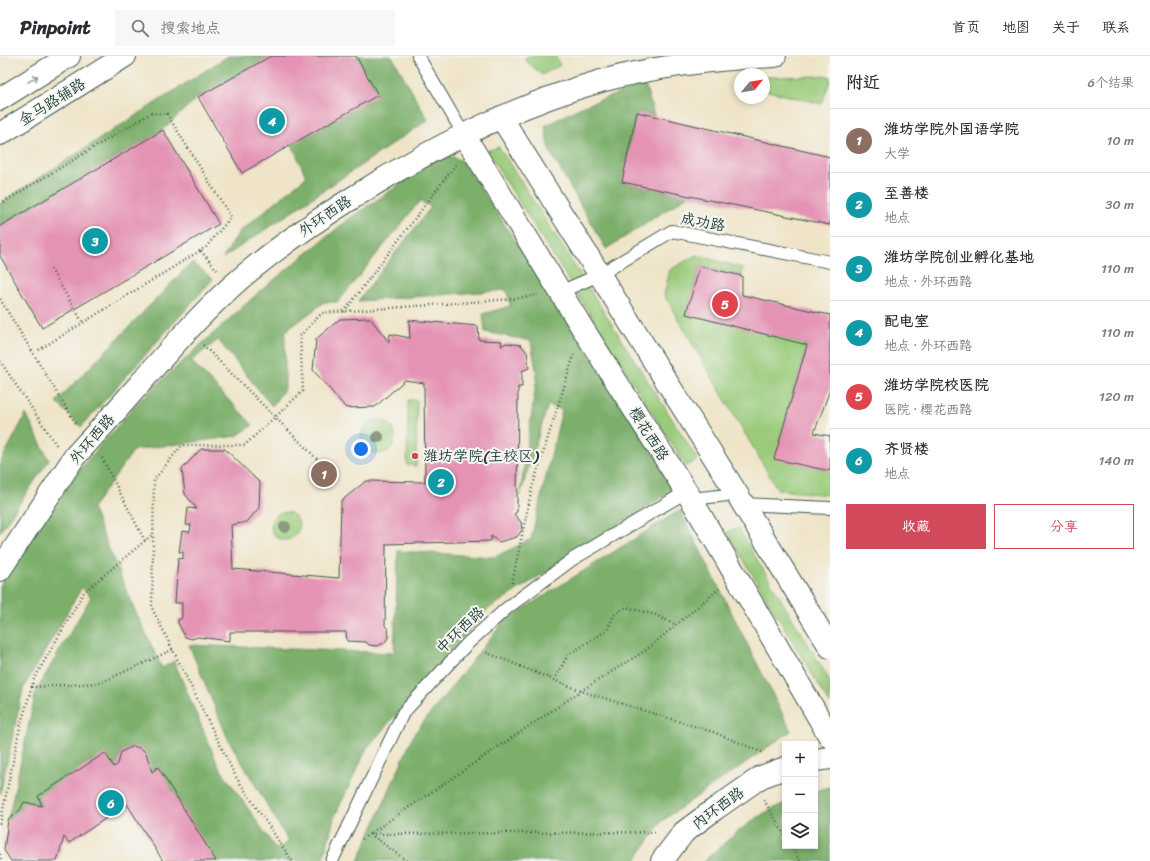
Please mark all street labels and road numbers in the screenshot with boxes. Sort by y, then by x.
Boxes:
street label: 金马路辅路 [13,71,91,133]
street label: 外环西路 [293,188,357,244]
street label: 成功路 [679,205,727,239]
street label: 樱花西路 [622,402,676,466]
street label: 外环西路 [63,408,121,470]
street label: 中环西路 [429,600,491,660]
street label: 内环西路 [686,780,750,836]

